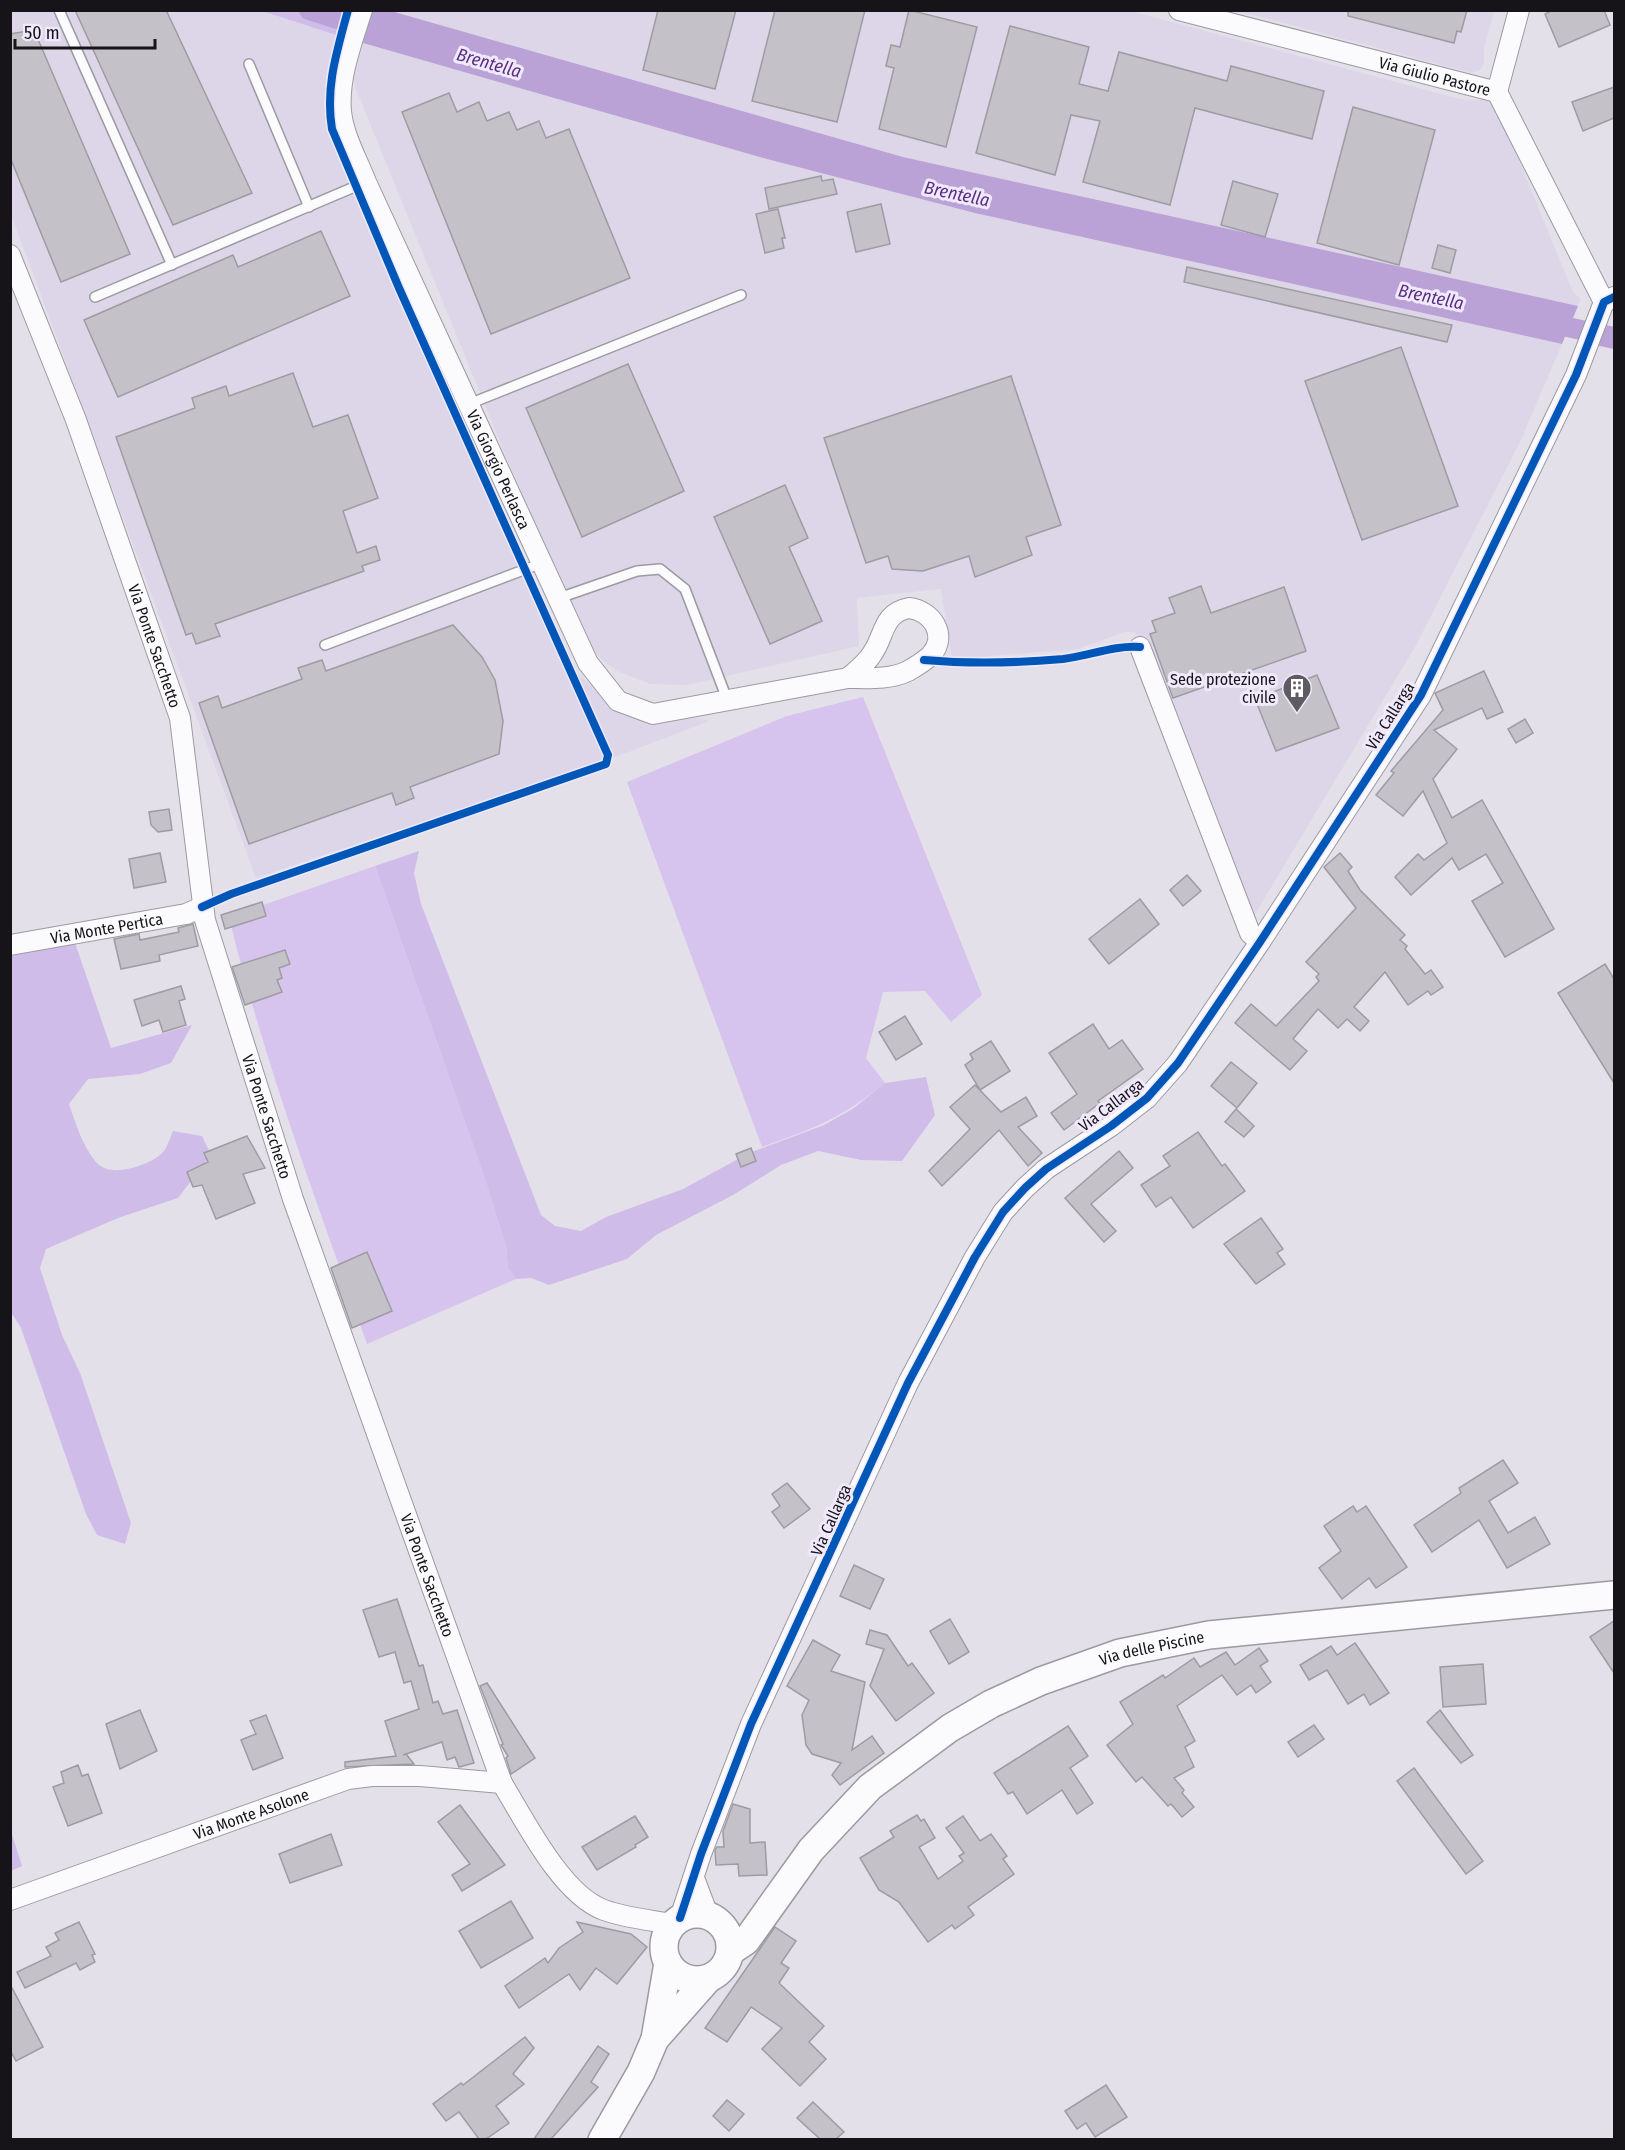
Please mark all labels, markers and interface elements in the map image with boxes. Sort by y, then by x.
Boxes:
scale bar [15,12,154,50]
text: 50 m [24,22,60,44]
water label: Brentella [454,43,524,83]
street label: Via Giulio Pastore [1377,52,1493,99]
water label: Brentella [922,176,992,212]
water label: Brentella [1396,279,1466,315]
street label: Via Giorgio Perlasca [463,407,534,532]
street label: Via Ponte Sacchetto [125,582,185,710]
place label: Sede protezione civile [1170,670,1276,707]
building icon: Sede protezione civile [1281,672,1313,714]
street label: Via Callarga [1362,679,1418,753]
street label: Via Monte Pertica [49,909,164,947]
street label: Via Ponte Sacchetto [238,1052,296,1181]
street label: Via Callarga [1075,1074,1147,1135]
street label: Via Callarga [807,1481,855,1559]
street label: Via Ponte Sacchetto [397,1511,458,1639]
street label: Via delle Piscine [1097,1627,1206,1669]
street label: Via Monte Asolone [191,1784,311,1843]

